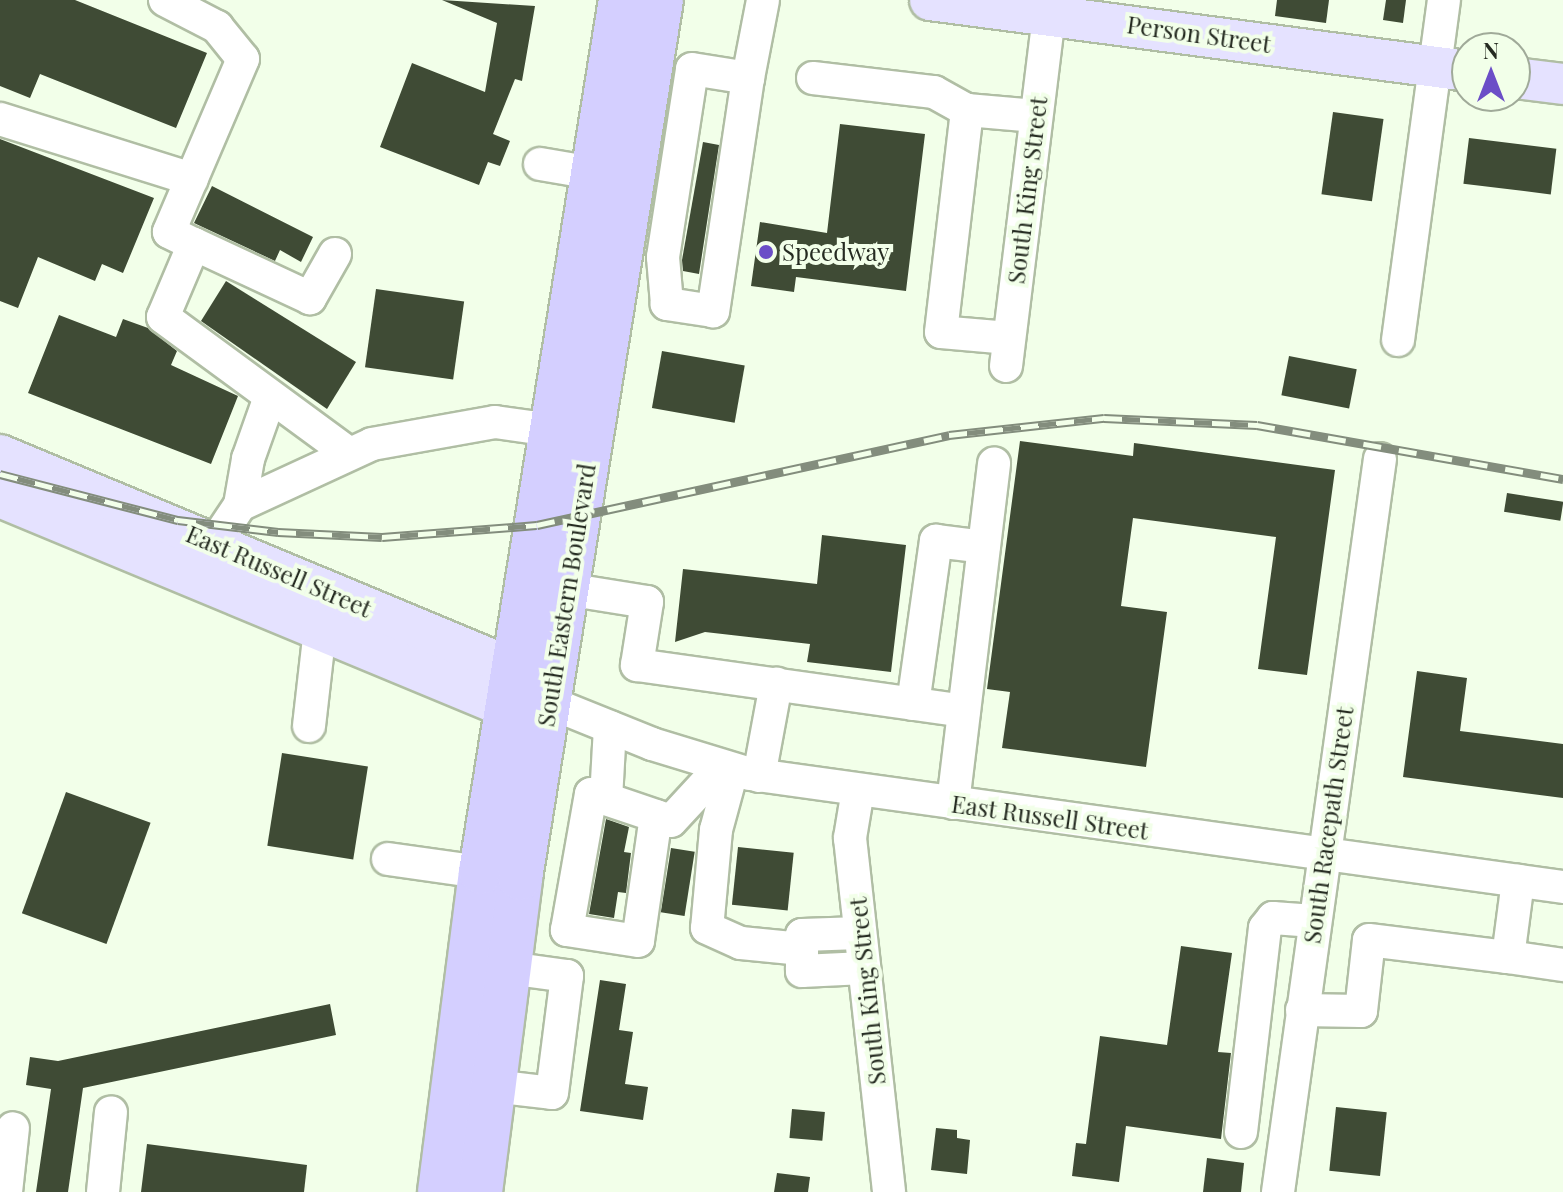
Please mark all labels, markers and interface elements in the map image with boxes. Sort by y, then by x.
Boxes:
street label: Person Street [1125,10,1273,58]
north arrow [1451,32,1531,112]
text: N [1483,35,1499,65]
street label: South King Street [1001,95,1053,285]
place label: Speedway [782,238,889,266]
marker: Speedway [757,243,775,261]
street label: South Eastern Boulevard [531,461,601,729]
street label: East Russell Street [182,519,376,623]
street label: South Racepath Street [1297,705,1359,945]
street label: East Russell Street [949,789,1151,845]
street label: South King Street [843,896,891,1086]

